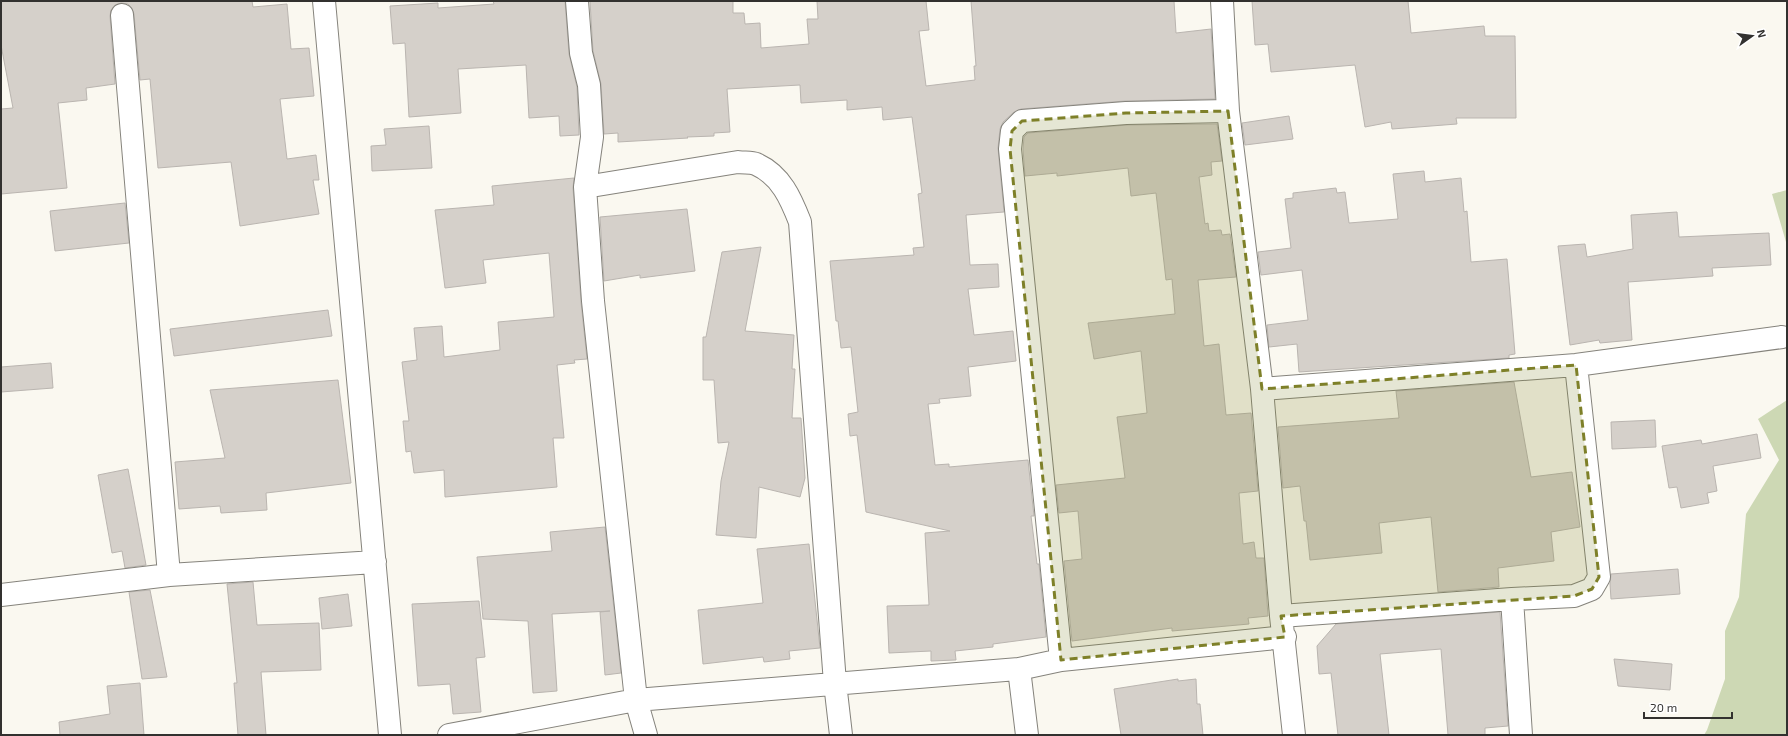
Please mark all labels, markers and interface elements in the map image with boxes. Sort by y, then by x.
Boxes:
north arrow [1732,16,1772,56]
text: N [1755,28,1769,39]
scale bar [1644,694,1732,720]
text: 20 m [1650,700,1677,714]

